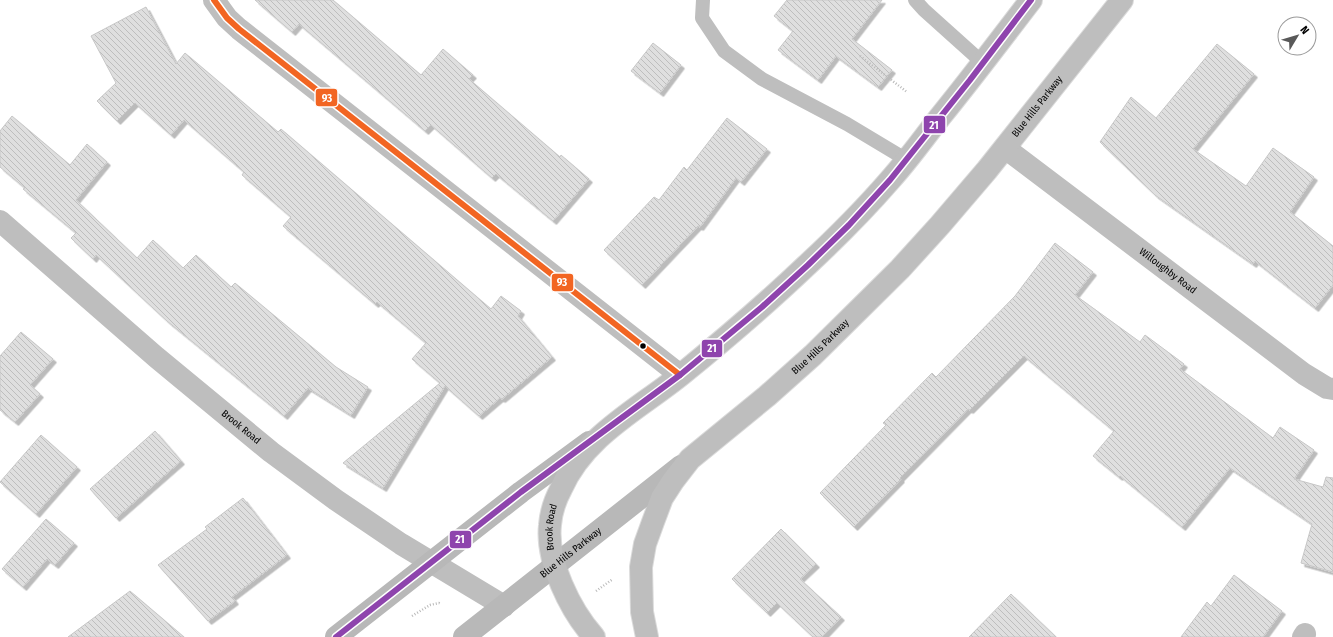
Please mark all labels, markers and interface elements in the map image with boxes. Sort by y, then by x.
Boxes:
north arrow [1277,16,1317,56]
text: N [1297,24,1312,37]
street label: Blue Hills Parkway [1009,73,1065,140]
line badge: 93 [315,88,338,107]
text: 93 [322,92,332,105]
line badge: 21 [923,115,946,134]
text: 21 [928,119,939,132]
street label: Willoughby Road [1137,246,1199,296]
line badge: 93 [551,273,574,292]
text: 93 [557,276,567,289]
street label: Blue Hills Parkway [789,316,852,377]
line badge: 21 [701,339,723,358]
unlabelled marker [638,341,648,351]
text: 21 [706,342,717,355]
street label: Brook Road [219,407,263,447]
street label: Brook Road [544,502,560,551]
street label: Blue Hills Parkway [538,525,604,581]
line badge: 21 [449,530,472,549]
text: 21 [454,533,465,546]

